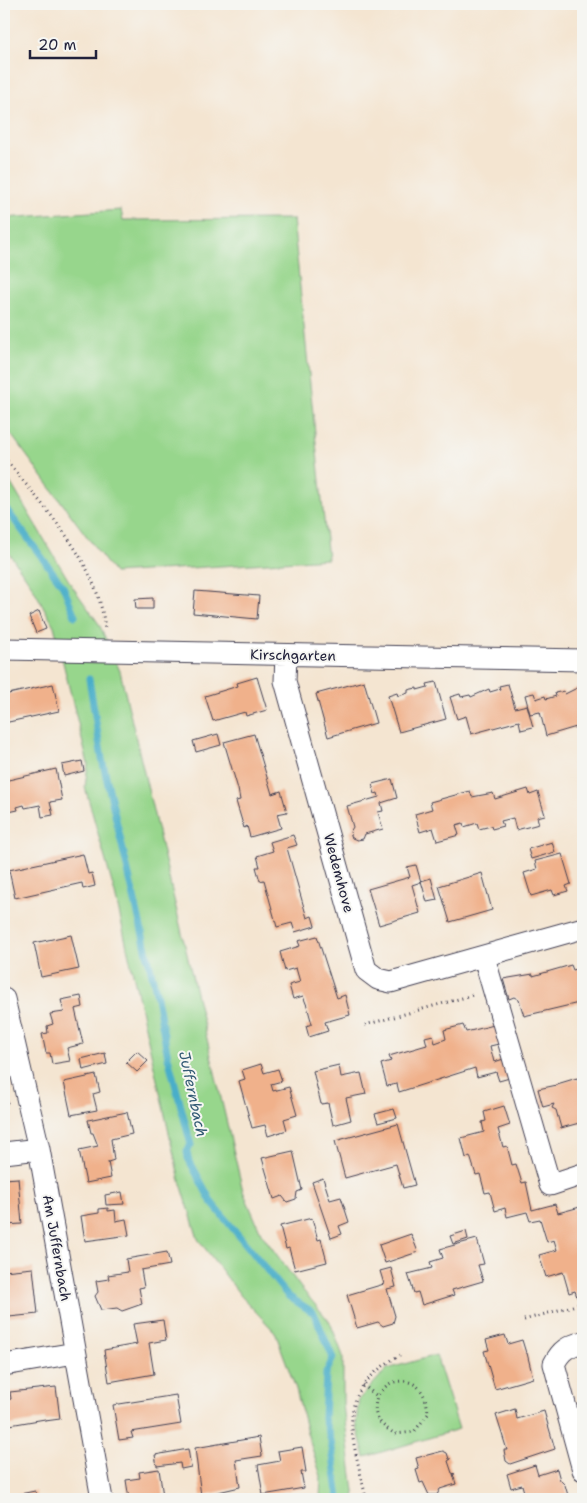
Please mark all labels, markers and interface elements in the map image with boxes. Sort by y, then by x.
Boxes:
scale bar [30,28,96,60]
text: 20 m [38,35,77,55]
street label: Kirschgarten [250,645,337,665]
street label: Wedemhove [320,831,358,915]
water label: Juffernbach [174,1049,212,1139]
street label: Am Juffernbach [39,1193,75,1303]

